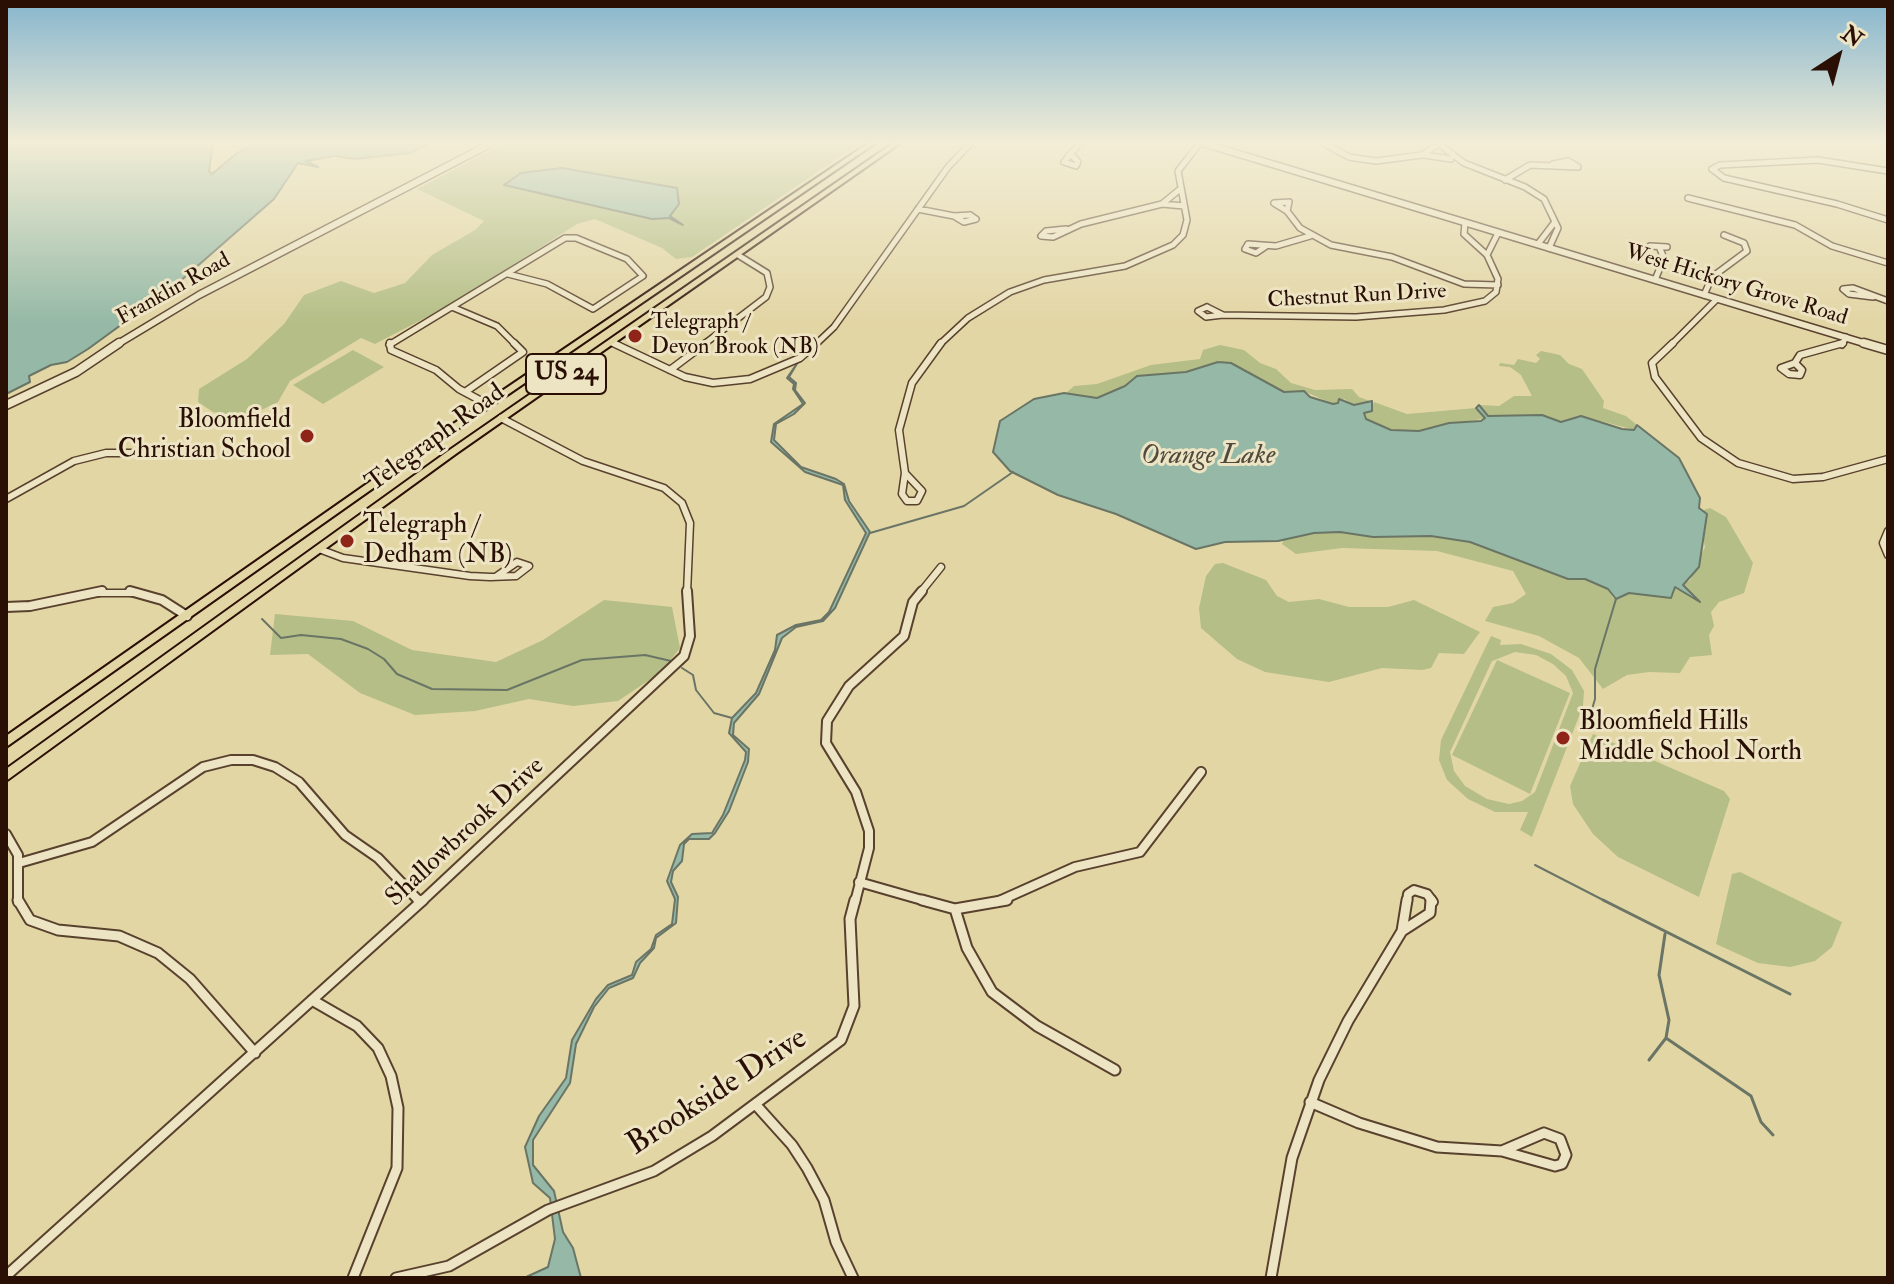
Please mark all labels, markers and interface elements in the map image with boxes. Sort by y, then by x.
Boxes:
north arrow [1798,16,1878,96]
text: N [1836,19,1868,54]
street label: West Hickory Grove Road [1622,240,1850,332]
street label: Franklin Road [113,248,235,332]
street label: Chestnut Run Drive [1267,279,1447,315]
place label: Telegraph / Devon Brook (NB) [651,310,819,362]
marker: Telegraph / Devon Brook (NB) [626,327,644,345]
road number: US 24 [526,354,606,394]
street label: Telegraph Road [361,378,511,500]
place label: Bloomfield Christian School [118,405,291,466]
marker: Bloomfield Christian School [298,427,316,445]
water label: Orange Lake [1141,440,1275,474]
place label: Telegraph / Dedham (NB) [363,510,512,572]
marker: Telegraph / Dedham (NB) [338,532,356,550]
place label: Bloomfield Hills Middle School North [1579,707,1802,768]
marker: Bloomfield Hills Middle School North [1554,729,1572,747]
street label: Shallowbrook Drive [380,752,552,914]
street label: Brookside Drive [621,1021,815,1165]

